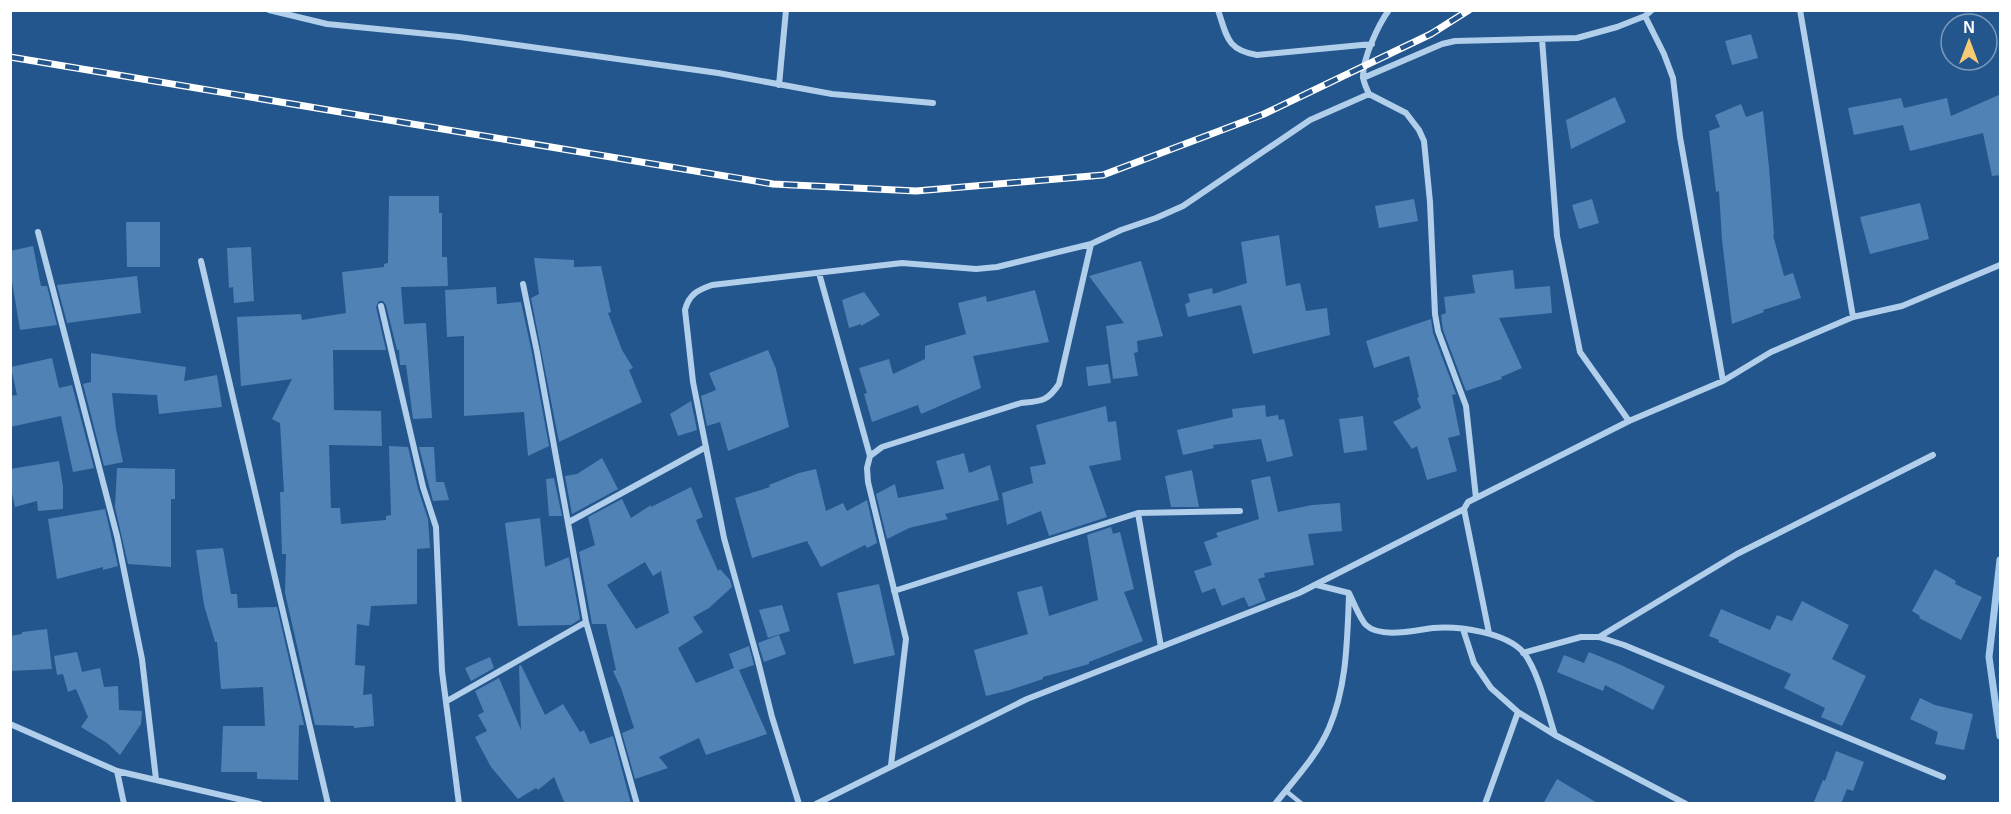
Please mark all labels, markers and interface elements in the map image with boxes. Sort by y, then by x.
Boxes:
north arrow [1939,12,1999,72]
text: N [1963,19,1975,36]

